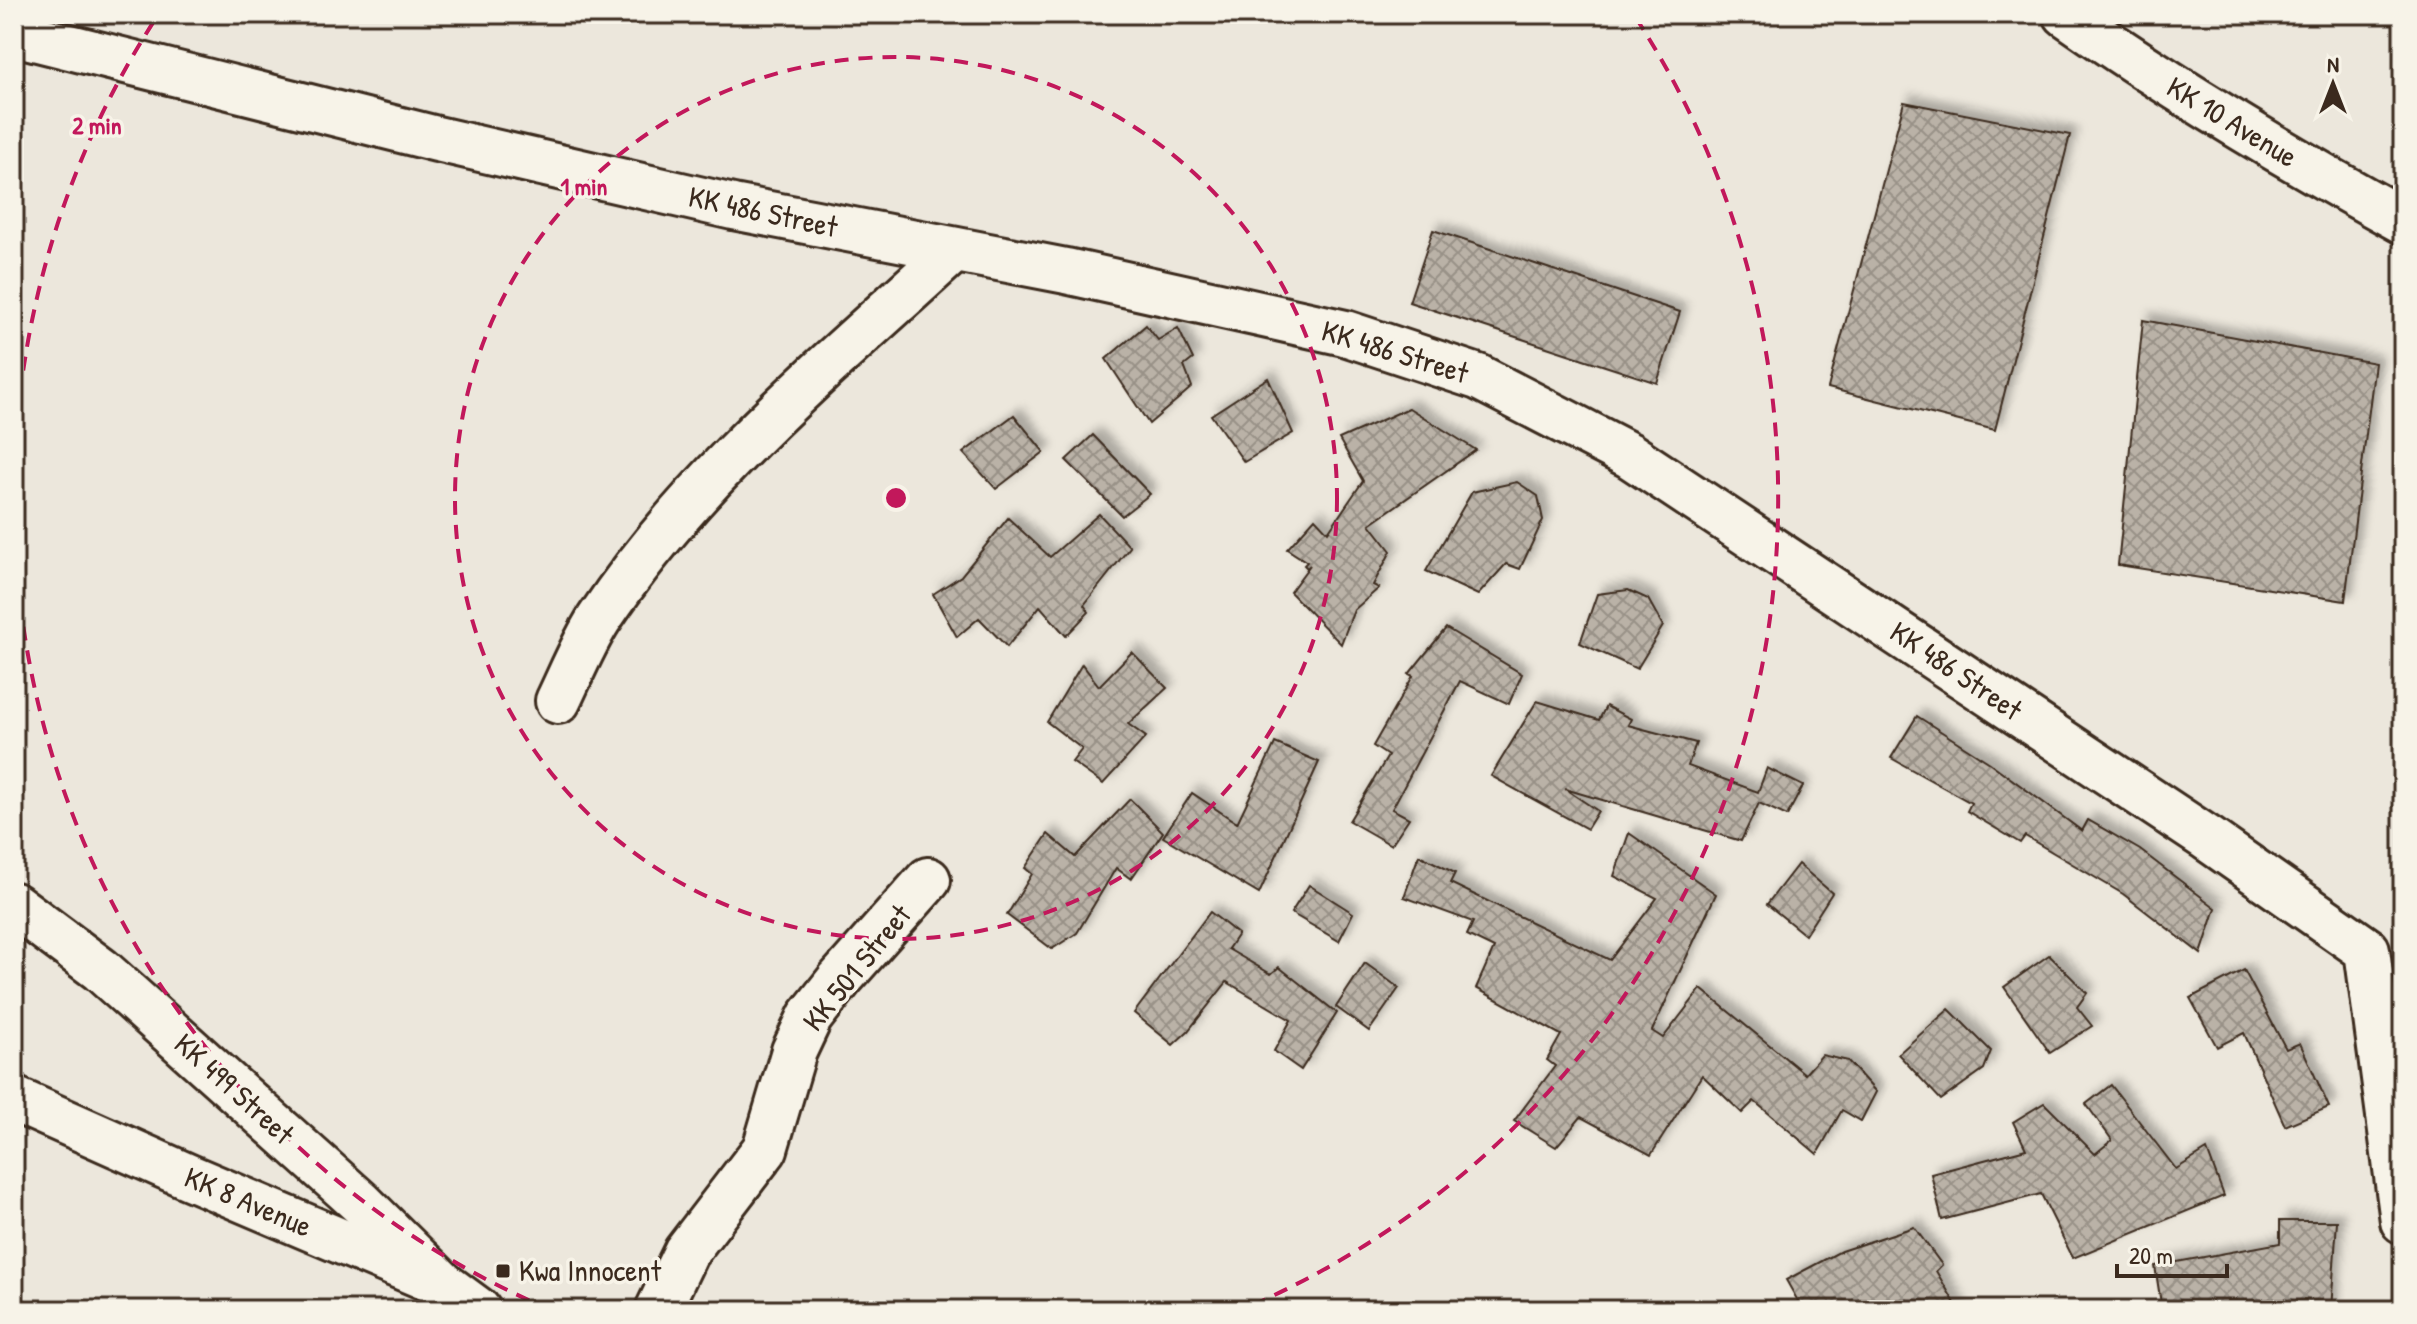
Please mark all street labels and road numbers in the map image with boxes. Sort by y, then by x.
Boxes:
street label: KK 10 Avenue [2160,67,2305,176]
street label: KK 486 Street [685,176,842,246]
street label: KK 486 Street [1317,310,1474,392]
street label: KK 486 Street [1883,611,2031,729]
street label: KK 501 Street [793,895,920,1039]
street label: KK 499 Street [166,1024,304,1153]
street label: KK 8 Avenue [179,1156,318,1246]

